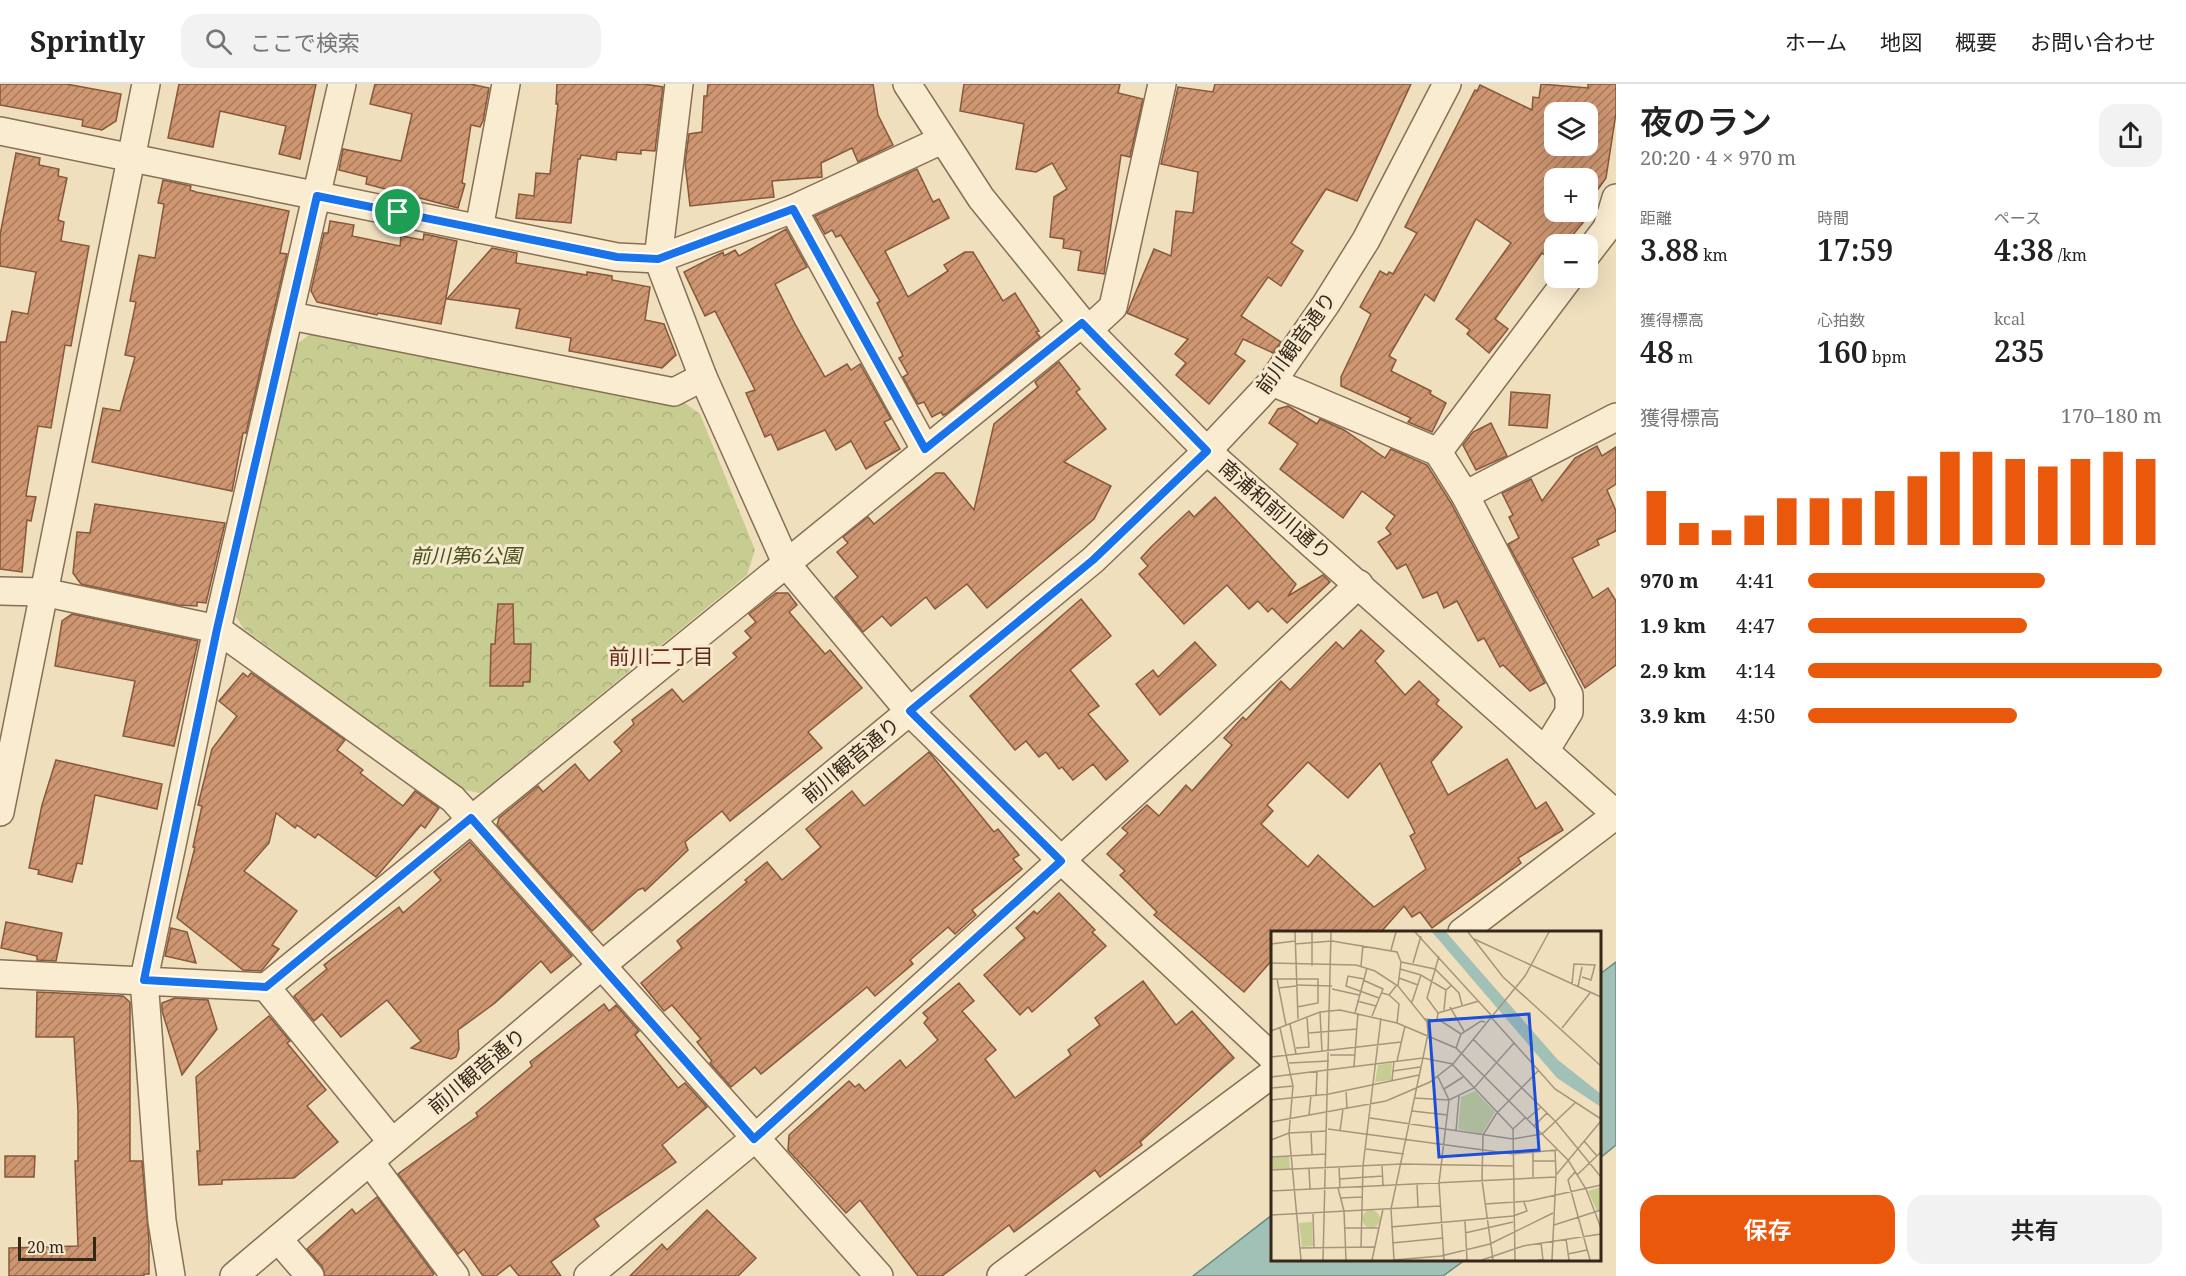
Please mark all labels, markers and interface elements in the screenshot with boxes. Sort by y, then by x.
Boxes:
search box [181,14,601,68]
text: Sprintly [30,22,145,60]
icon: search [202,25,235,58]
text: ここで検索 [250,27,360,57]
text: ホーム [1785,28,1847,56]
text: 地図 [1880,28,1922,56]
text: 概要 [1955,28,1997,56]
text: お問い合わせ [2030,28,2156,56]
text: 夜のラン [1640,99,1772,144]
map controls [1544,102,1598,288]
button: layers [1544,102,1598,156]
button: share [2099,104,2162,167]
text: 20:20 · 4 × 970 m [1640,144,1796,171]
button: + [1544,168,1598,222]
pin [372,186,423,237]
icon: arrive [381,195,414,228]
text: 距離 [1640,207,1672,229]
text: 時間 [1817,207,1849,229]
text: ペース [1994,207,2041,229]
text: 3.88 [1640,229,1699,270]
text: 17:59 [1817,229,1893,270]
text: 4:38 [1994,229,2054,270]
button: − [1544,234,1598,288]
text: km [1699,244,1728,266]
text: /km [2054,244,2087,266]
street label: 前川観音通り [1249,286,1342,399]
text: kcal [1994,308,2025,330]
text: 獲得標高 [1640,309,1704,331]
text: 心拍数 [1817,309,1865,331]
text: 235 [1994,330,2045,371]
text: 48 [1640,331,1674,372]
text: 160 [1817,331,1868,372]
text: m [1674,346,1693,368]
text: bpm [1868,346,1907,368]
text: 170–180 m [2061,402,2162,429]
text: 獲得標高 [1640,404,1720,431]
street label: 南浦和前川通り [1214,454,1337,566]
park label: 前川第6公園 [410,542,525,569]
text: 970 m [1640,567,1699,594]
text: 4:41 [1736,567,1775,594]
text: 1.9 km [1640,612,1706,639]
text: 4:47 [1736,612,1775,639]
district label: 前川二丁目 [609,642,714,670]
text: 2.9 km [1640,657,1706,684]
text: 4:14 [1736,657,1775,684]
text: 3.9 km [1640,702,1706,729]
text: 4:50 [1736,702,1775,729]
street label: 前川観音通り [796,711,905,809]
inset map [1271,931,1601,1261]
street label: 前川観音通り [422,1022,531,1120]
button: 保存 [1640,1195,1895,1264]
button: 共有 [1907,1195,2162,1264]
scale bar [18,1234,96,1262]
text: 20 m [27,1236,64,1258]

